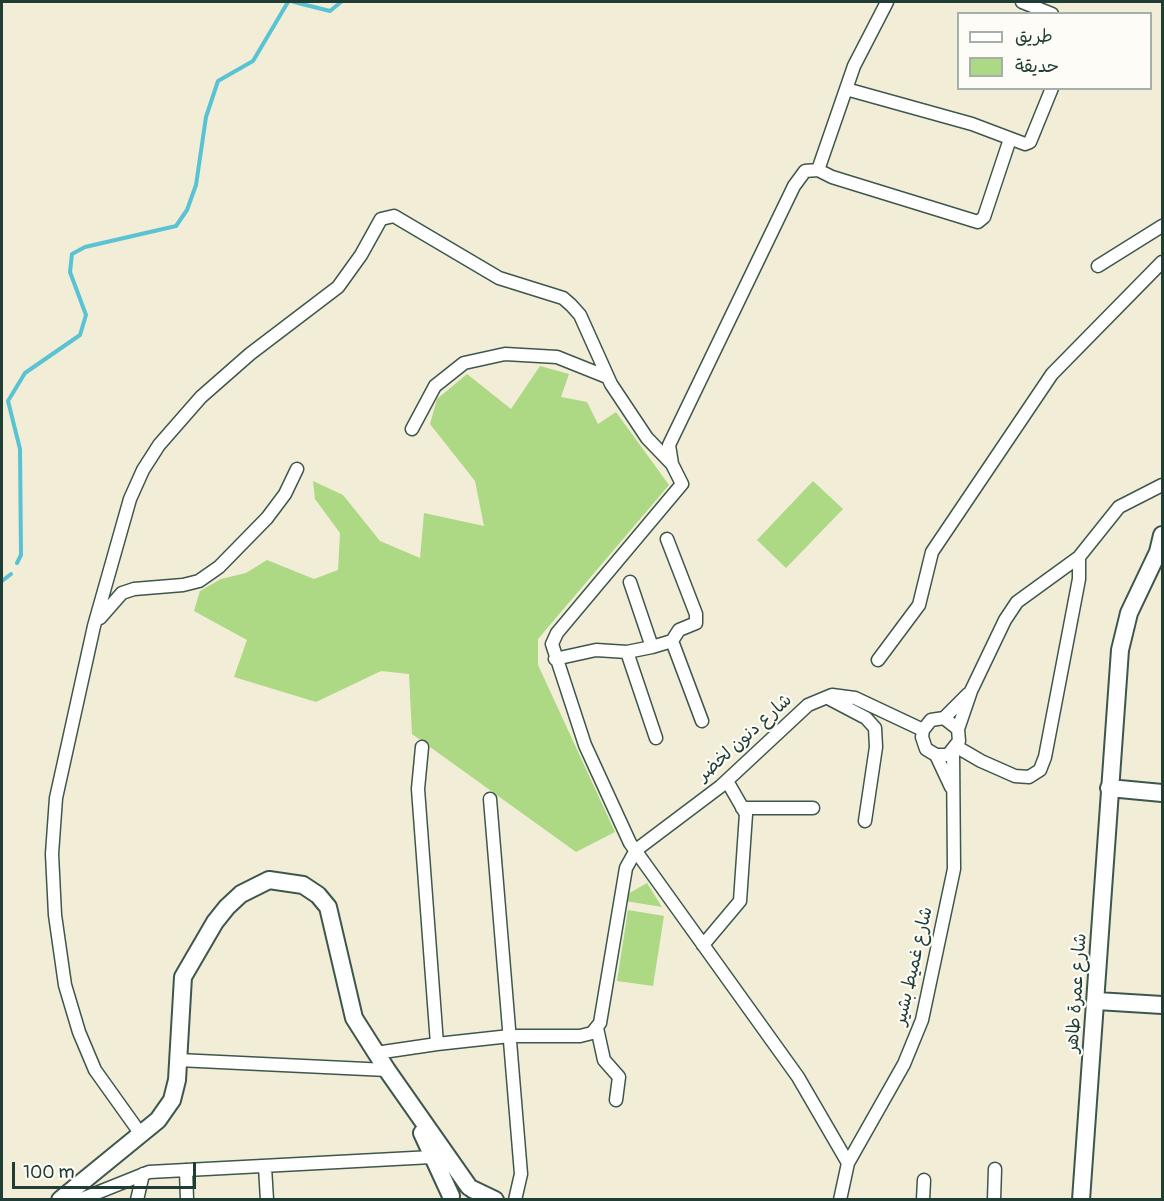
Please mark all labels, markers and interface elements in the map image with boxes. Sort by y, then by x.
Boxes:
legend [957,12,1152,90]
text: طريق [1015,25,1053,48]
text: حديقة [1015,55,1059,78]
street label: شارع دنون لخضر [693,690,797,786]
street label: شارع غميط بشير [890,905,938,1027]
street label: شارع عمرة طاهر [1062,933,1092,1053]
scale bar [15,1150,200,1188]
text: 100 m [23,1161,75,1184]

